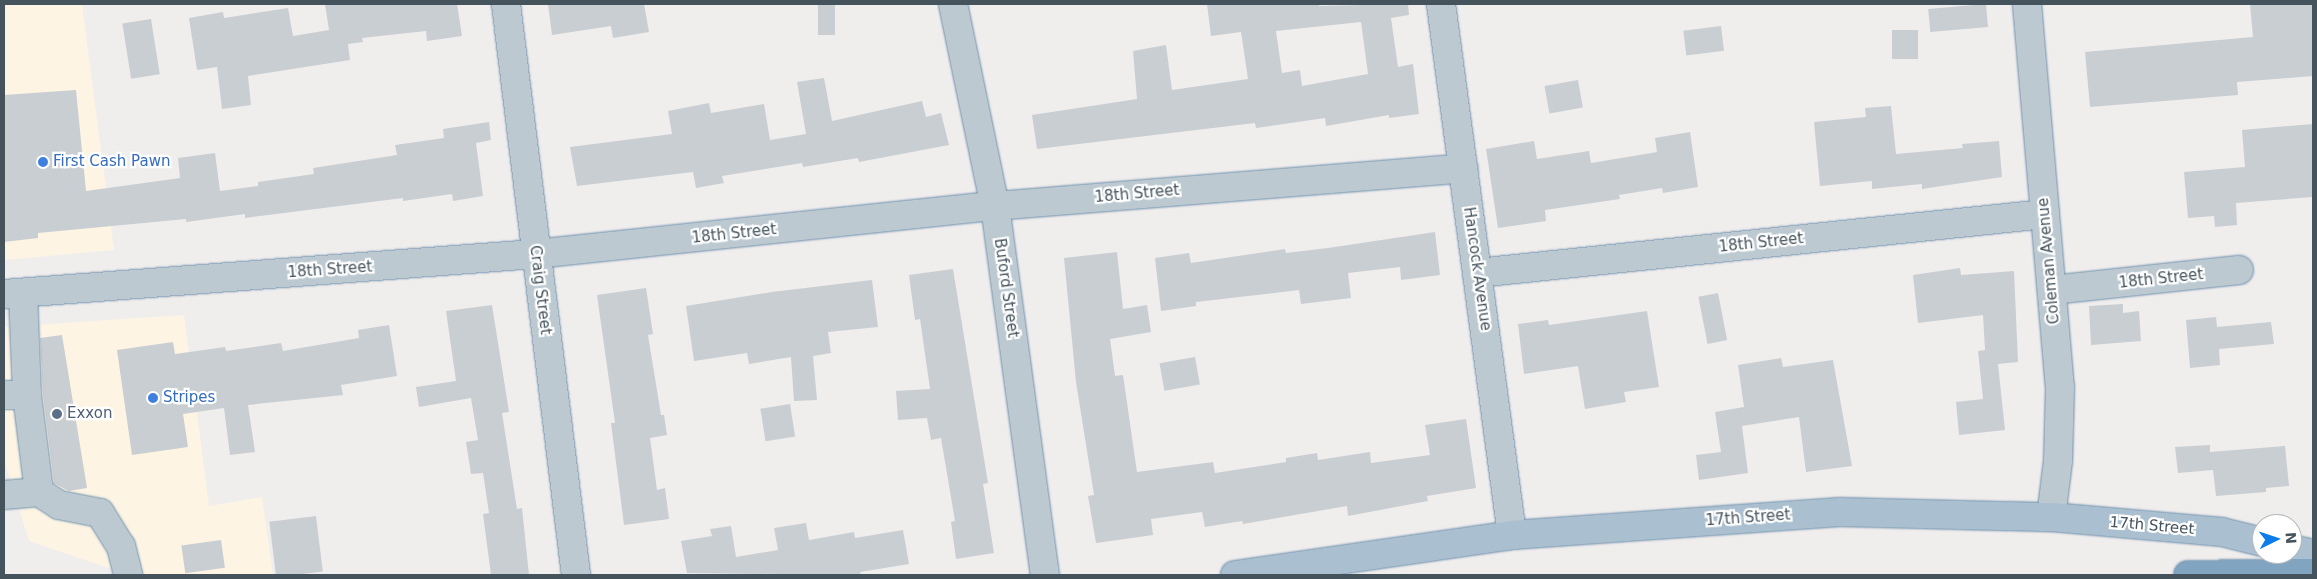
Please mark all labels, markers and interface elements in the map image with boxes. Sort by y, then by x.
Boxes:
place label: First Cash Pawn [53,153,170,171]
marker: First Cash Pawn [37,156,49,168]
street label: 18th Street [1094,181,1180,207]
street label: Coleman Avenue [2035,197,2063,325]
street label: Hancock Avenue [1459,206,1495,332]
street label: 18th Street [691,221,777,247]
street label: 18th Street [1718,230,1804,256]
street label: Buford Street [990,237,1022,339]
street label: Craig Street [526,244,554,336]
street label: 18th Street [287,258,373,282]
street label: 18th Street [2118,266,2204,292]
place label: Stripes [163,389,215,407]
marker: Stripes [147,392,159,404]
place label: Exxon [67,405,112,423]
marker: Exxon [51,408,63,420]
street label: 17th Street [1705,506,1791,530]
street label: 17th Street [2109,513,2195,539]
north arrow [2252,514,2302,564]
text: N [2283,532,2299,544]

